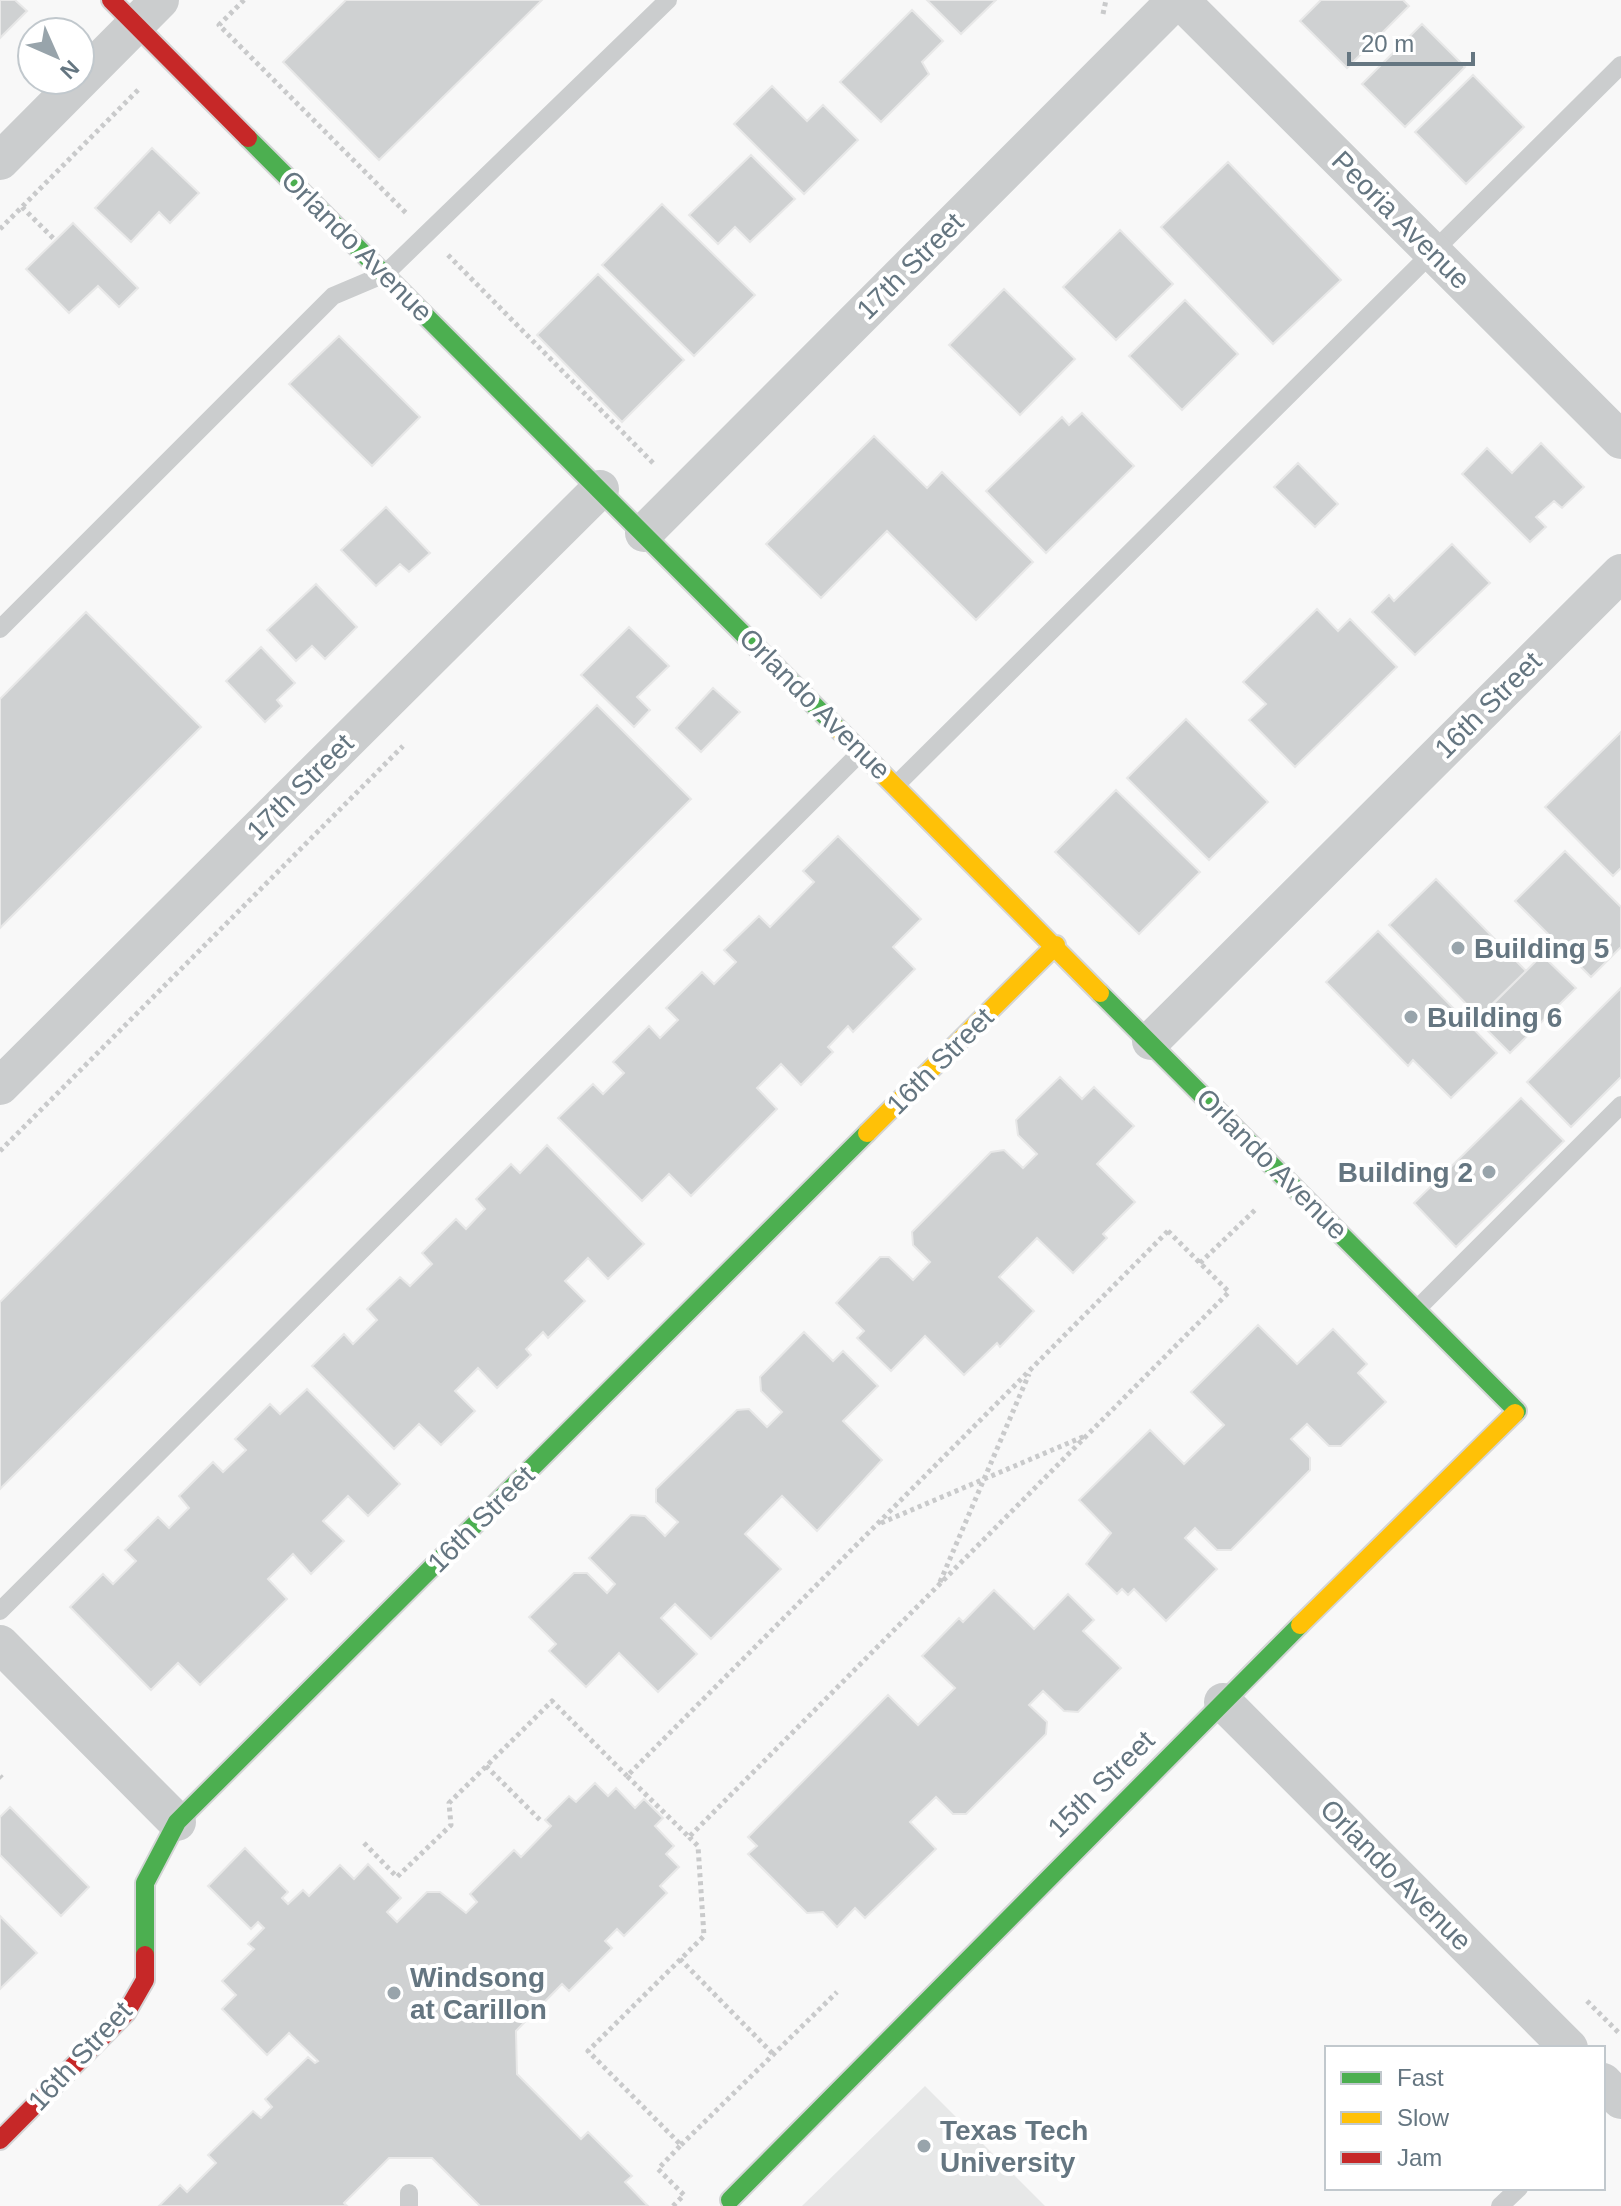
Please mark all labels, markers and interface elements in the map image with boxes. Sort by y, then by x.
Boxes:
north arrow [16,16,96,96]
scale bar [1349,16,1473,66]
text: 20 m [1361,30,1414,57]
text: N [55,55,84,84]
street label: Peoria Avenue [1326,145,1476,295]
street label: Orlando Avenue [275,164,439,328]
street label: 17th Street [851,206,970,325]
street label: Orlando Avenue [733,622,897,786]
street label: 16th Street [1429,645,1548,764]
street label: 17th Street [241,727,360,846]
place label: Building 5 [1474,933,1609,964]
marker: Building 5 [1449,939,1467,957]
street label: 16th Street [881,1001,1000,1120]
place label: Building 6 [1427,1002,1562,1033]
marker: Building 6 [1402,1008,1420,1026]
street label: Orlando Avenue [1190,1082,1354,1246]
place label: Building 2 [1338,1157,1473,1188]
marker: Building 2 [1480,1163,1498,1181]
street label: 16th Street [422,1459,541,1578]
street label: 15th Street [1042,1724,1161,1843]
street label: Orlando Avenue [1314,1793,1478,1957]
place label: Windsong at Carillon [410,1962,547,2025]
marker: Windsong at Carillon [385,1984,403,2002]
street label: 16th Street [22,1995,138,2117]
legend [1325,2046,1605,2190]
text: Fast [1397,2064,1444,2091]
text: Slow [1397,2104,1450,2131]
place label: Texas Tech University [940,2115,1088,2178]
marker: Texas Tech University [915,2137,933,2155]
text: Jam [1397,2144,1442,2171]

